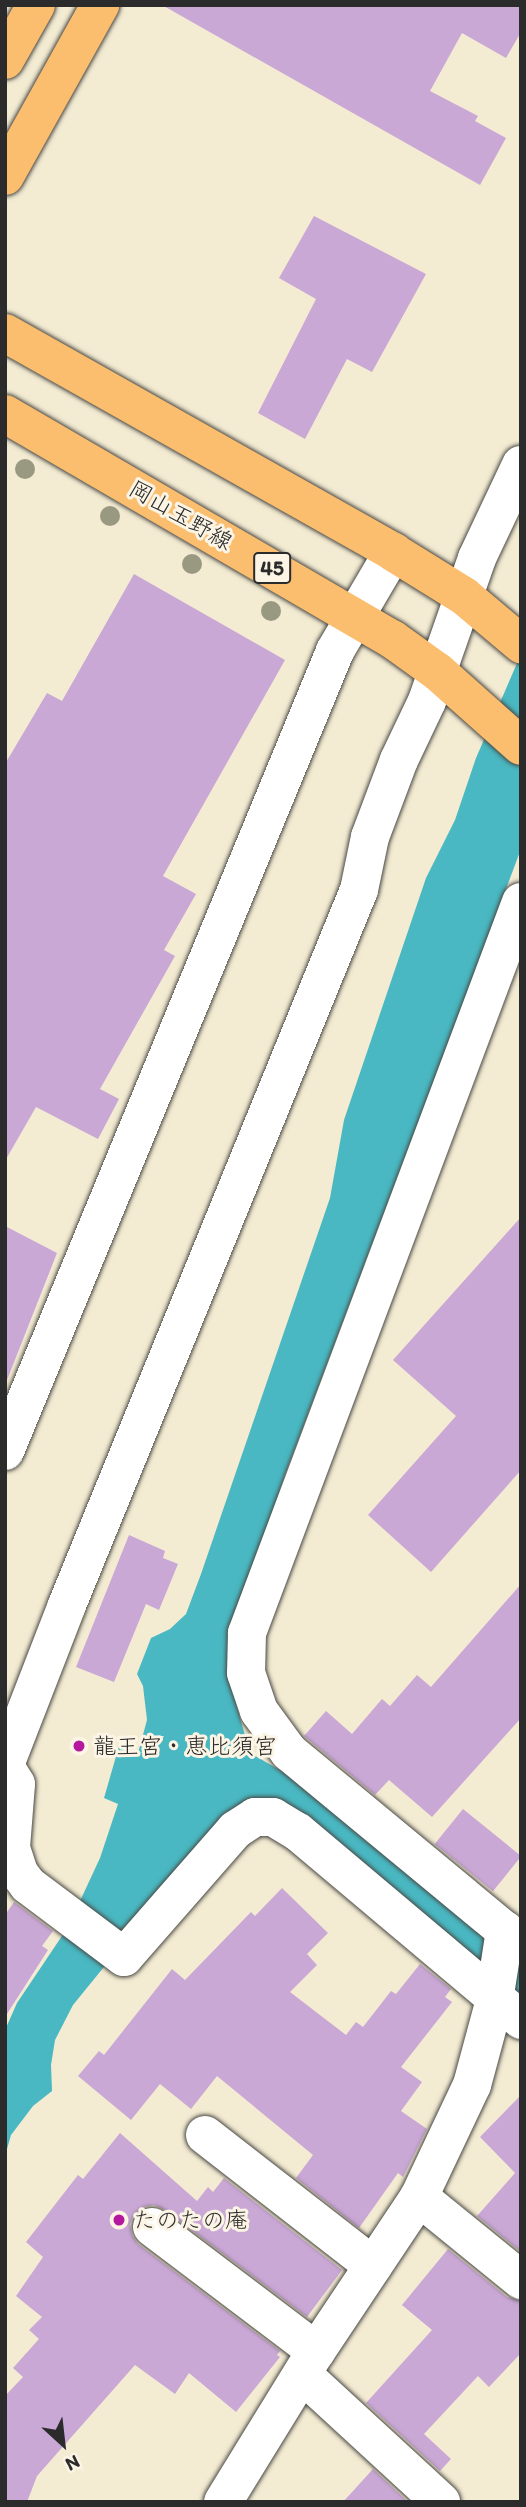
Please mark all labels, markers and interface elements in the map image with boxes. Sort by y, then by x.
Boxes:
street label: 岡山玉野線 [124,474,238,556]
road number: 45 [253,550,291,586]
place label: 龍王宮・恵比須宮 [93,1732,277,1760]
marker: 龍王宮・恵比須宮 [71,1738,87,1754]
place label: たのたの庵 [133,2206,248,2234]
marker: たのたの庵 [111,2212,127,2228]
north arrow [28,2409,98,2479]
text: N [62,2450,84,2476]

